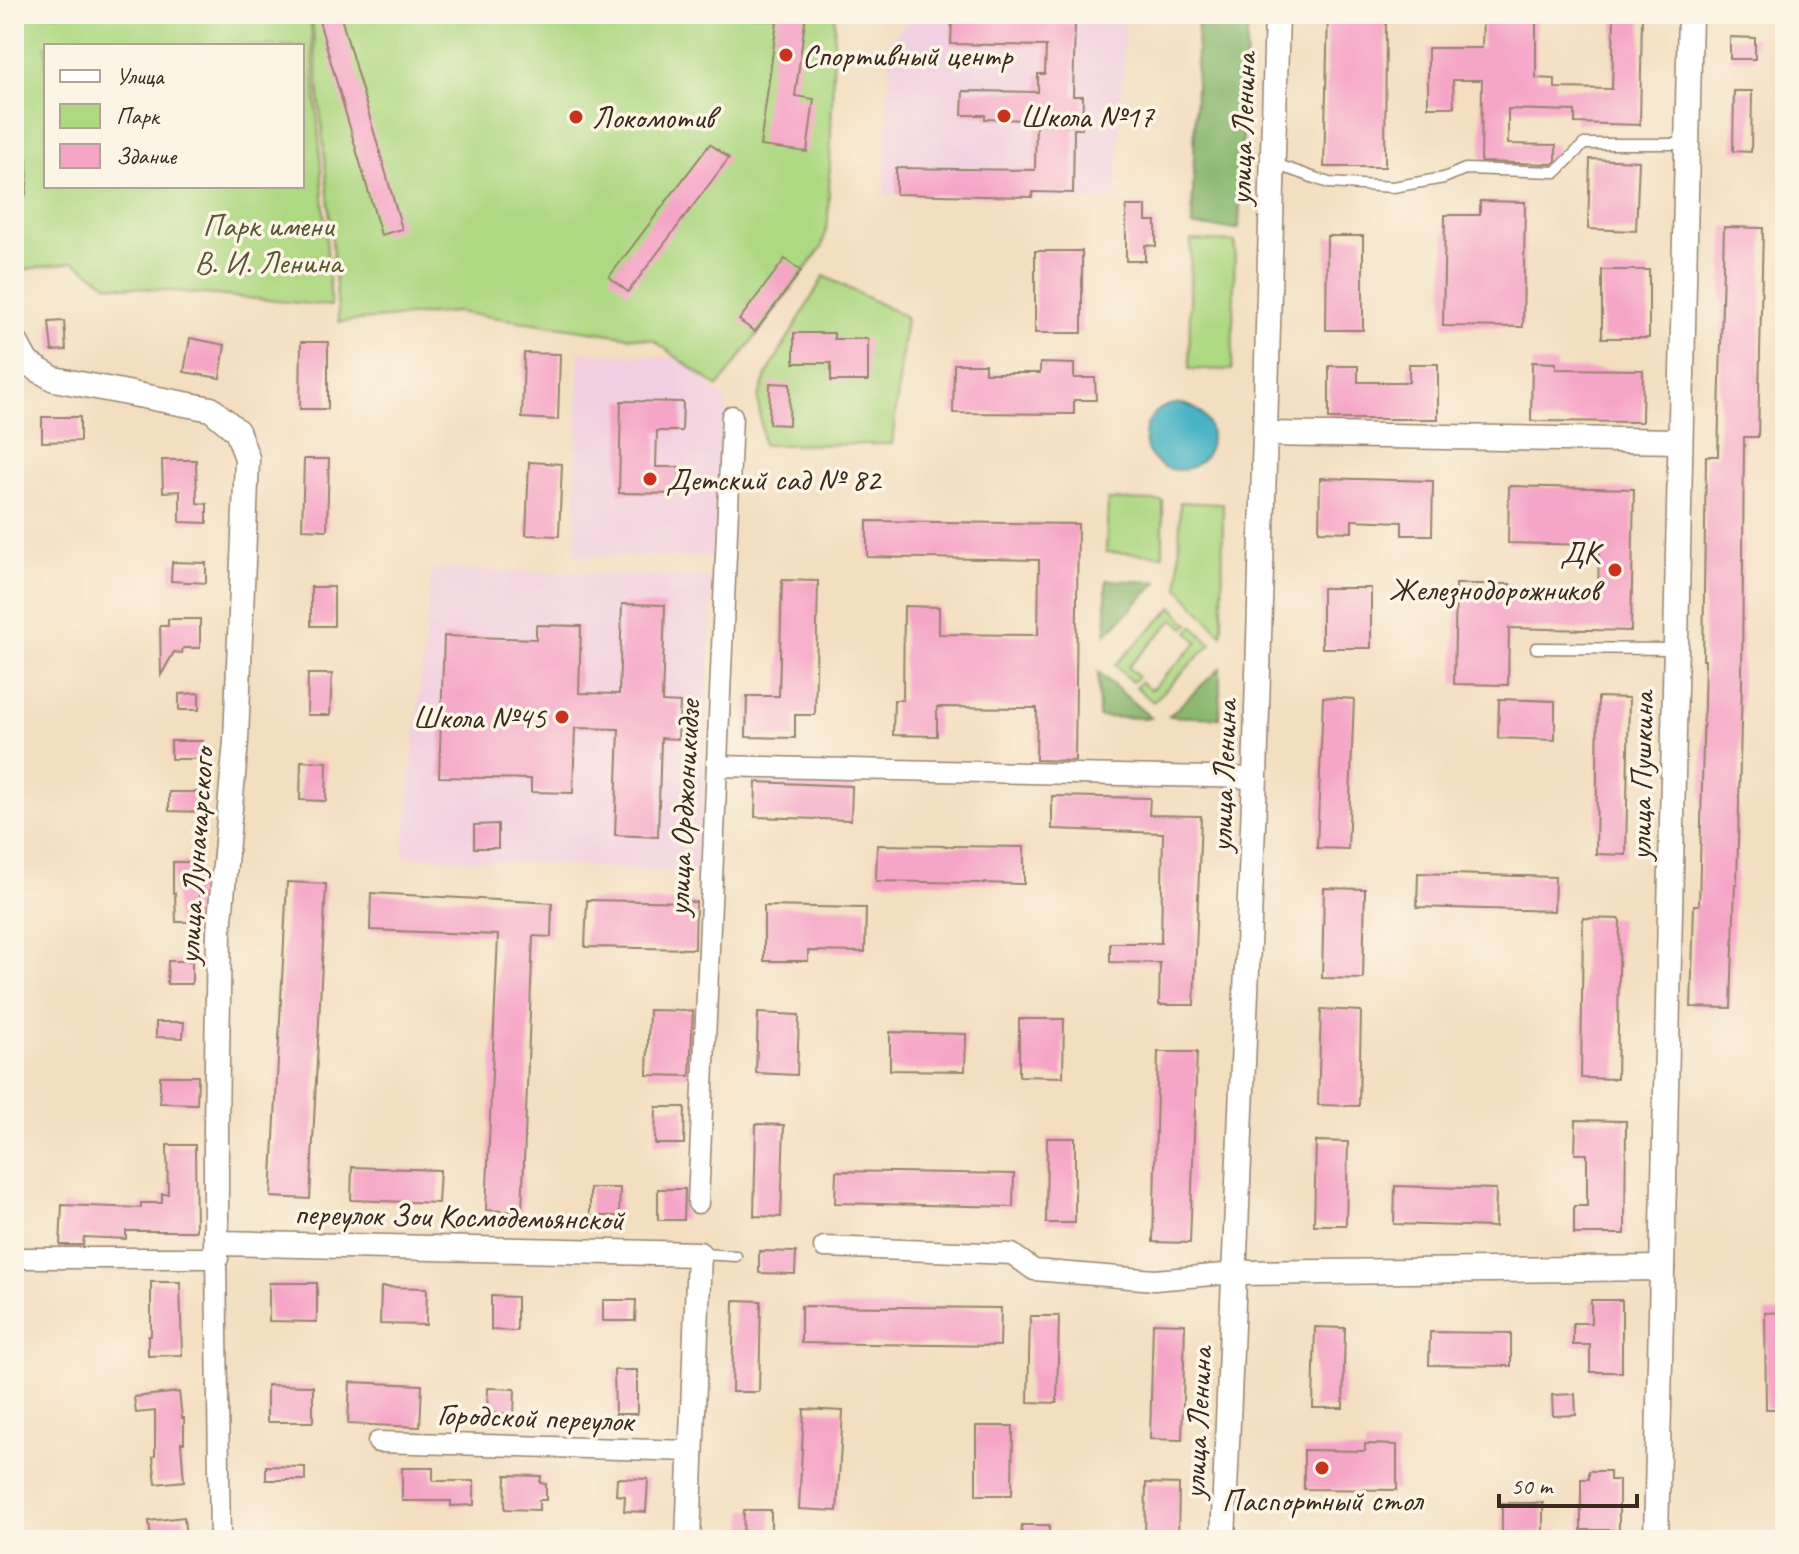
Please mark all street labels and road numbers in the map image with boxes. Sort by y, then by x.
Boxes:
street label: улица Ленина [1219,49,1266,208]
street label: улица Пушкина [1619,688,1664,863]
street label: улица Орджоникидзе [657,696,710,919]
street label: улица Ленина [1200,696,1247,855]
street label: улица Луначарского [167,743,224,968]
street label: переулок Зои Космодемьянской [294,1193,626,1240]
street label: улица Ленина [1173,1343,1222,1502]
street label: Городской переулок [436,1394,637,1442]

